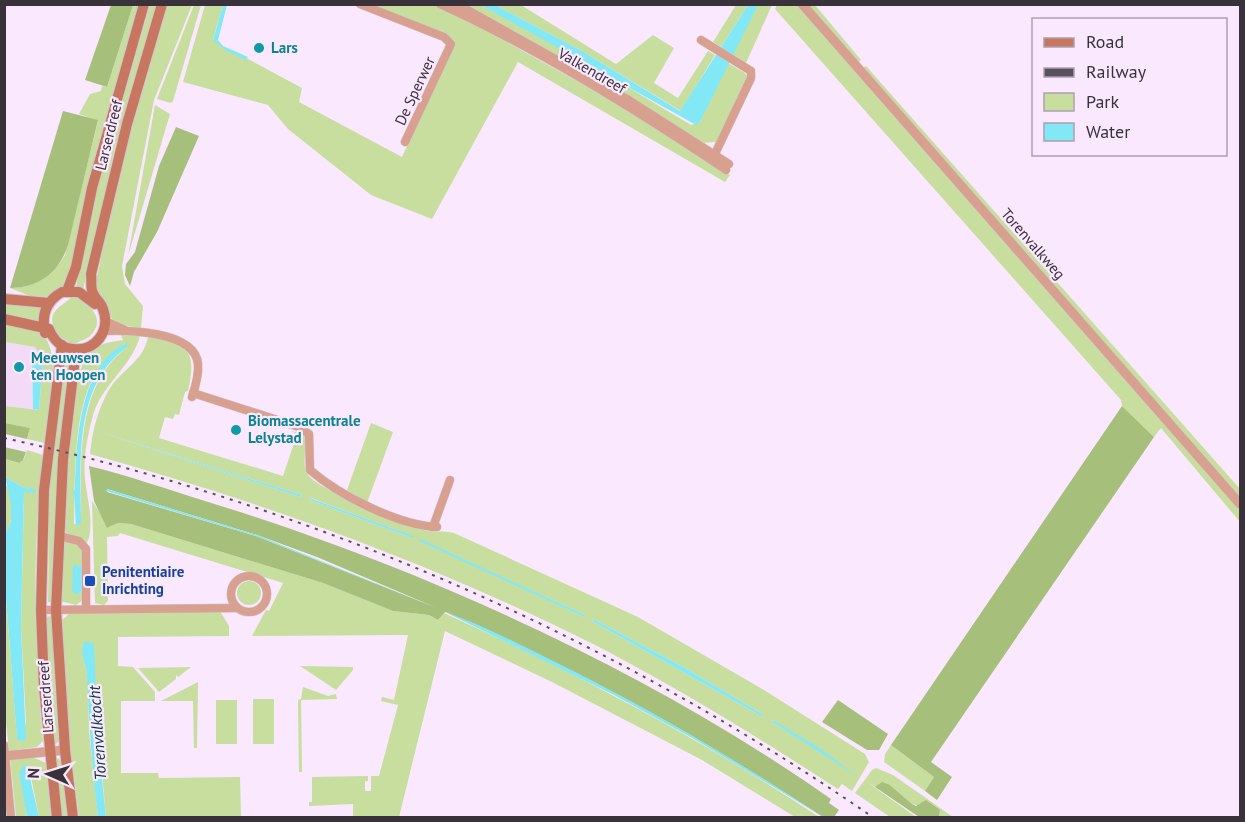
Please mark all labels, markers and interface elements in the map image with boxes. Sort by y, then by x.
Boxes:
legend [1032,18,1227,156]
text: Road [1086,30,1124,53]
place label: Lars [271,38,298,57]
marker: Lars [252,41,266,55]
street label: Valkendreef [554,43,631,98]
street label: De Sperwer [390,53,439,128]
text: Railway [1086,60,1147,83]
text: Park [1086,90,1119,113]
street label: Larserdreef [91,96,127,172]
text: Water [1086,120,1130,143]
street label: Torenvalkweg [997,204,1069,283]
place label: Meeuwsen ten Hoopen [31,348,106,384]
marker: Meeuwsen ten Hoopen [12,360,26,374]
place label: Biomassacentrale Lelystad [248,411,361,447]
marker: Biomassacentrale Lelystad [229,423,243,437]
place label: Penitentiaire Inrichting [102,562,185,598]
marker: Penitentiaire Inrichting [83,574,97,588]
street label: Larserdreef [33,659,57,734]
water label: Torenvalktocht [84,684,110,781]
north arrow [18,744,78,804]
text: N [23,767,43,779]

